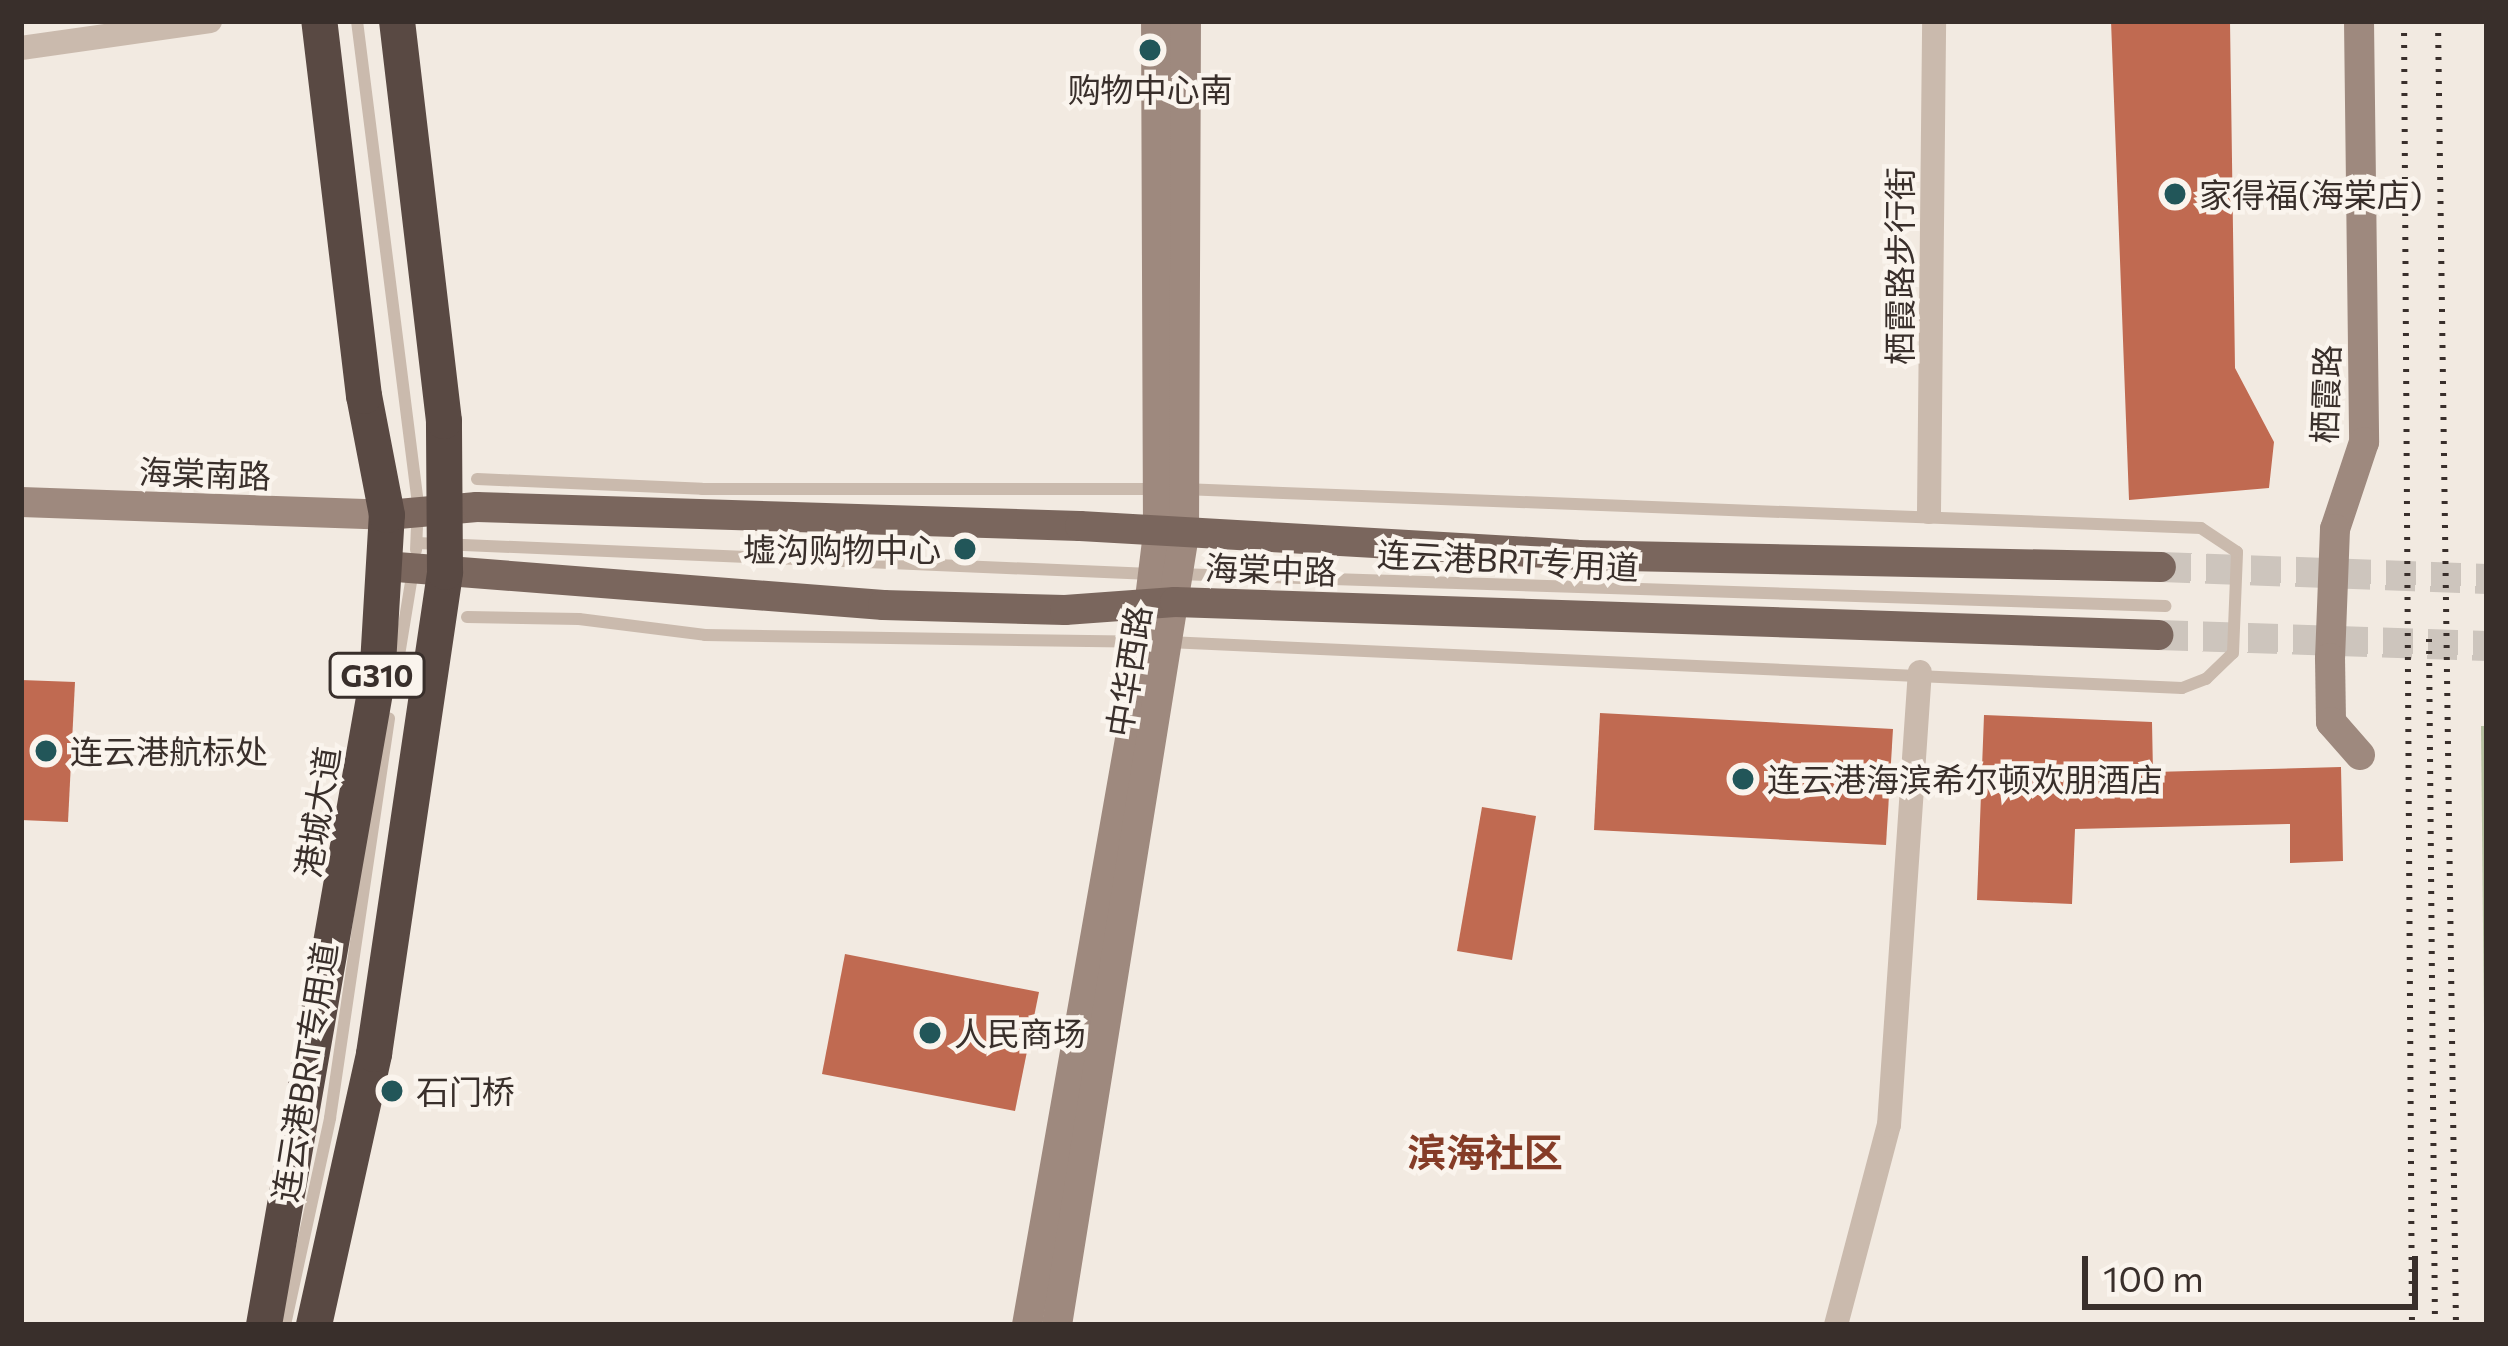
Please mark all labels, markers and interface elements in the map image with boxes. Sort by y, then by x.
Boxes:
marker: 购物中心南 [1137,37,1163,63]
place label: 购物中心南 [1068,69,1232,109]
street label: 栖霞路步行街 [1879,167,1919,365]
place label: 家得福(海棠店) [2199,174,2422,214]
marker: 家得福(海棠店) [2162,181,2188,207]
street label: 栖霞路 [2303,344,2347,444]
street label: 海棠南路 [138,451,272,495]
place label: 墟沟购物中心 [743,529,941,569]
street label: 连云港BRT专用道 [1376,533,1640,587]
marker: 墟沟购物中心 [952,536,978,562]
street label: 海棠中路 [1204,547,1338,591]
street label: 中华西路 [1098,603,1158,739]
road number: G310 [326,651,428,699]
place label: 连云港航标处 [70,731,268,771]
marker: 连云港航标处 [33,738,59,764]
street label: 港城大道 [287,744,347,880]
place label: 连云港海滨希尔顿欢朋酒店 [1767,759,2163,799]
marker: 连云港海滨希尔顿欢朋酒店 [1730,766,1756,792]
street label: 连云港BRT专用道 [264,940,344,1204]
place label: 人民商场 [954,1013,1086,1053]
marker: 人民商场 [917,1020,943,1046]
place label: 石门桥 [416,1071,515,1111]
marker: 石门桥 [379,1078,405,1104]
district label: 滨海社区 [1407,1128,1563,1174]
scale bar [2088,1232,2424,1306]
text: 100 m [2103,1255,2204,1299]

